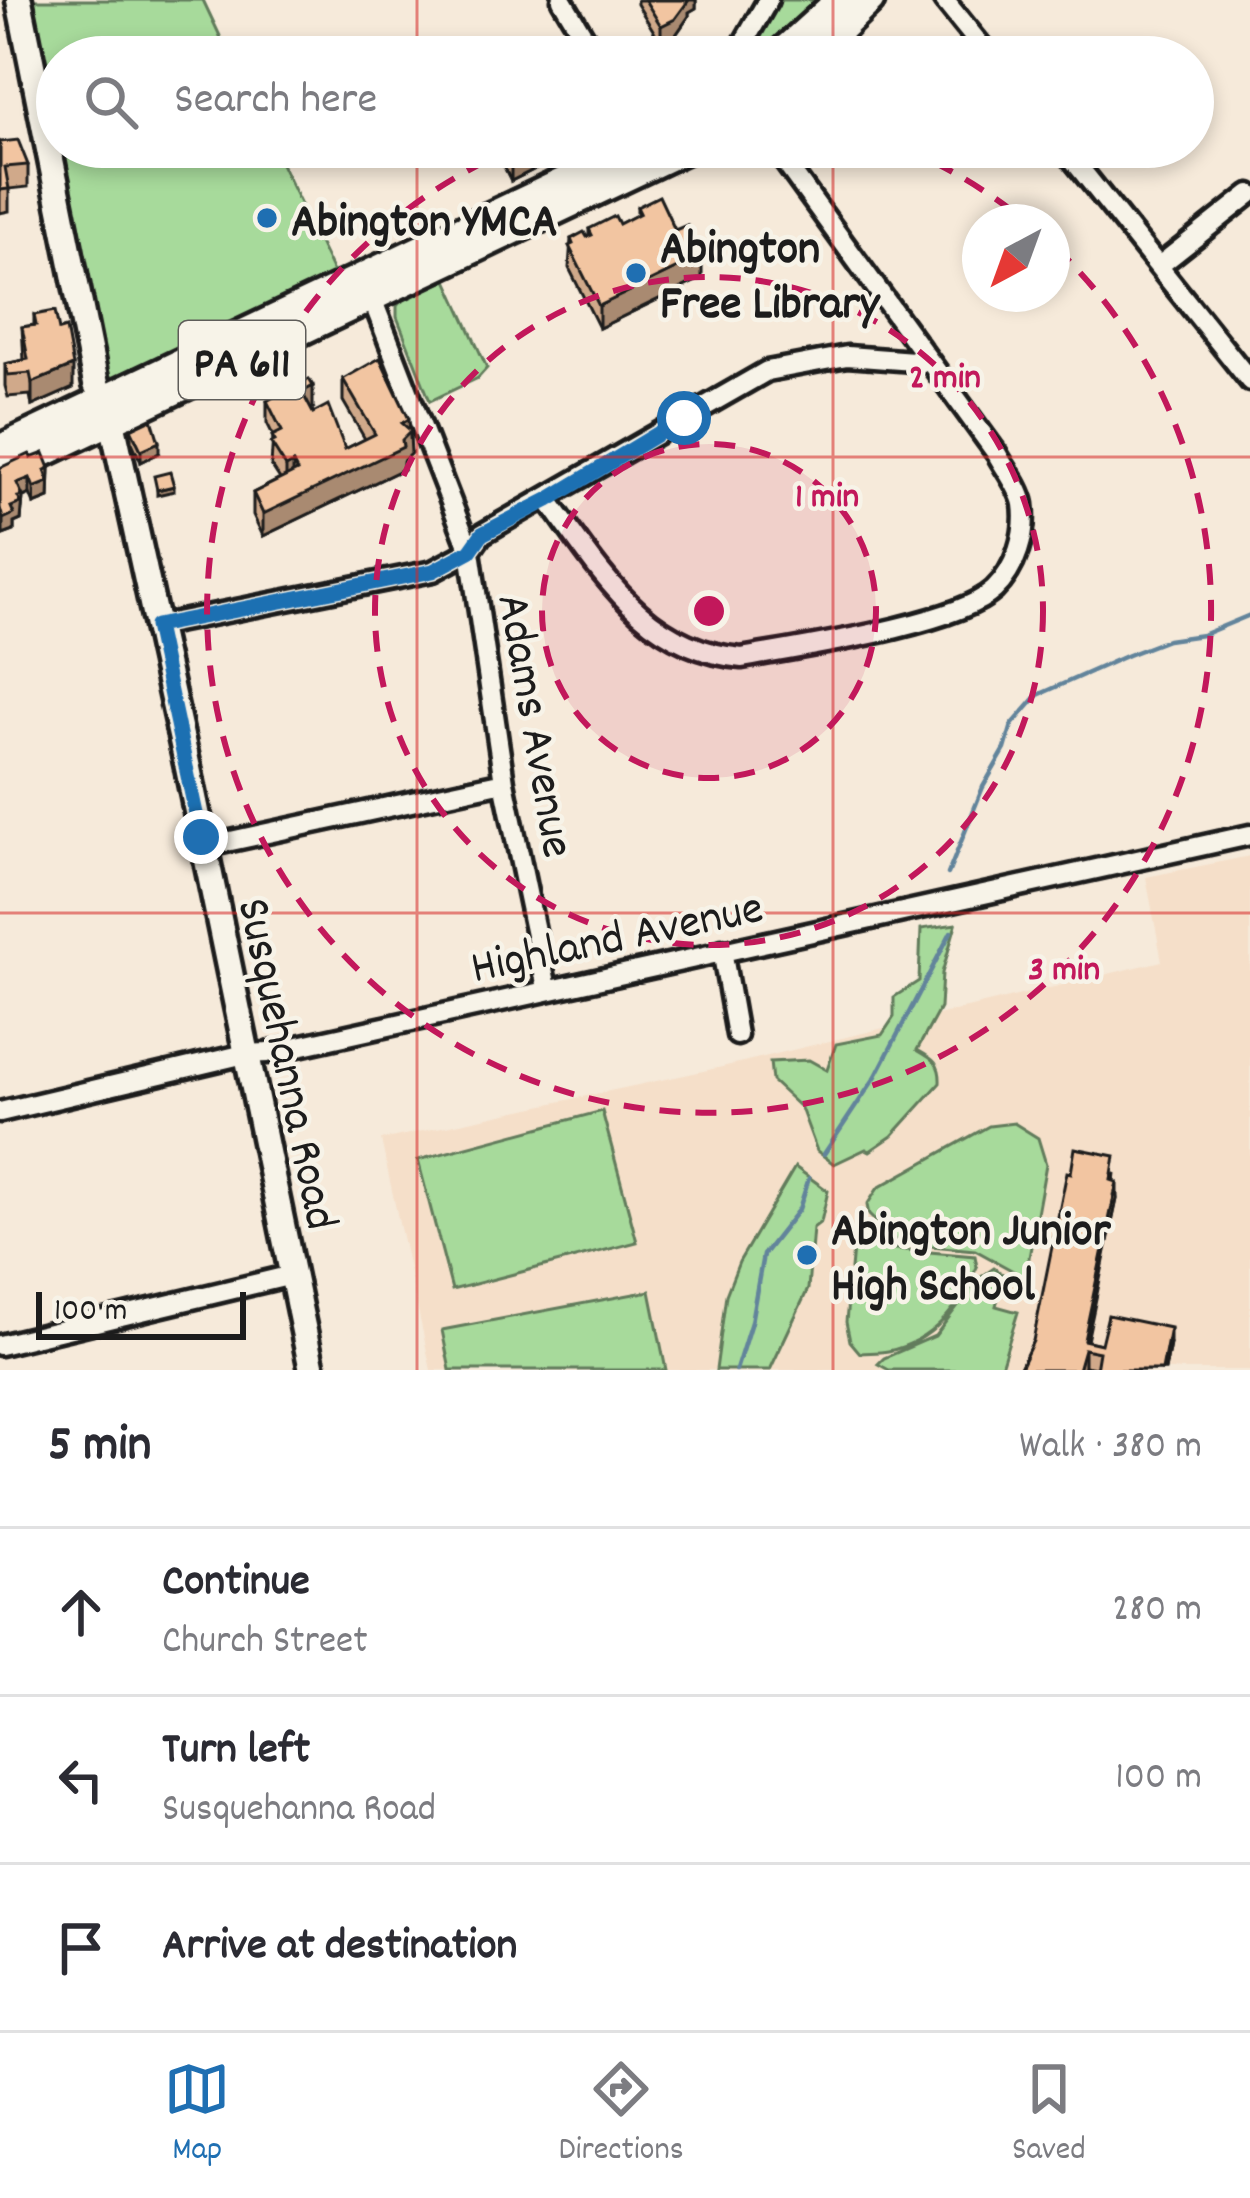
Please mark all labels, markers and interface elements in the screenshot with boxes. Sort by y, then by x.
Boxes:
search box [36,36,1214,168]
icon: search [78,69,144,135]
text: Search here [174,70,377,134]
place label: Abington YMCA [291,191,558,260]
north arrow [962,204,1070,312]
marker: Abington YMCA [254,205,280,231]
place label: Abington Free Library [660,218,881,342]
marker: Abington Free Library [623,260,649,286]
road number: PA 611 [179,321,305,399]
text: 2 min [909,354,981,406]
route start [657,391,711,445]
text: 1 min [795,473,859,525]
street label: Adams Avenue [474,589,589,864]
centre of rings [688,590,730,632]
route end [174,810,228,864]
street label: Highland Avenue [465,877,770,1006]
street label: Susquehanna Road [215,892,352,1237]
text: 3 min [1028,946,1100,998]
place label: Abington Junior High School [831,1200,1112,1324]
marker: Abington Junior High School [794,1242,820,1268]
scale bar [36,1286,246,1339]
text: 100 m [54,1289,127,1336]
text: 5 min [48,1412,151,1484]
text: Walk · 380 m [1019,1421,1202,1476]
text: Continue [162,1552,310,1616]
icon: ahead [48,1579,114,1645]
text: 280 m [1112,1584,1202,1639]
text: Church Street [162,1616,368,1671]
text: Turn left [162,1720,310,1784]
icon: left [48,1747,114,1813]
text: 100 m [1115,1752,1202,1807]
text: Susquehanna Road [162,1784,436,1839]
icon: arrive [48,1915,114,1981]
text: Arrive at destination [162,1916,517,1980]
tab: Map [164,2056,230,2175]
tab: Directions [559,2056,684,2175]
tab: Saved [1012,2056,1086,2175]

